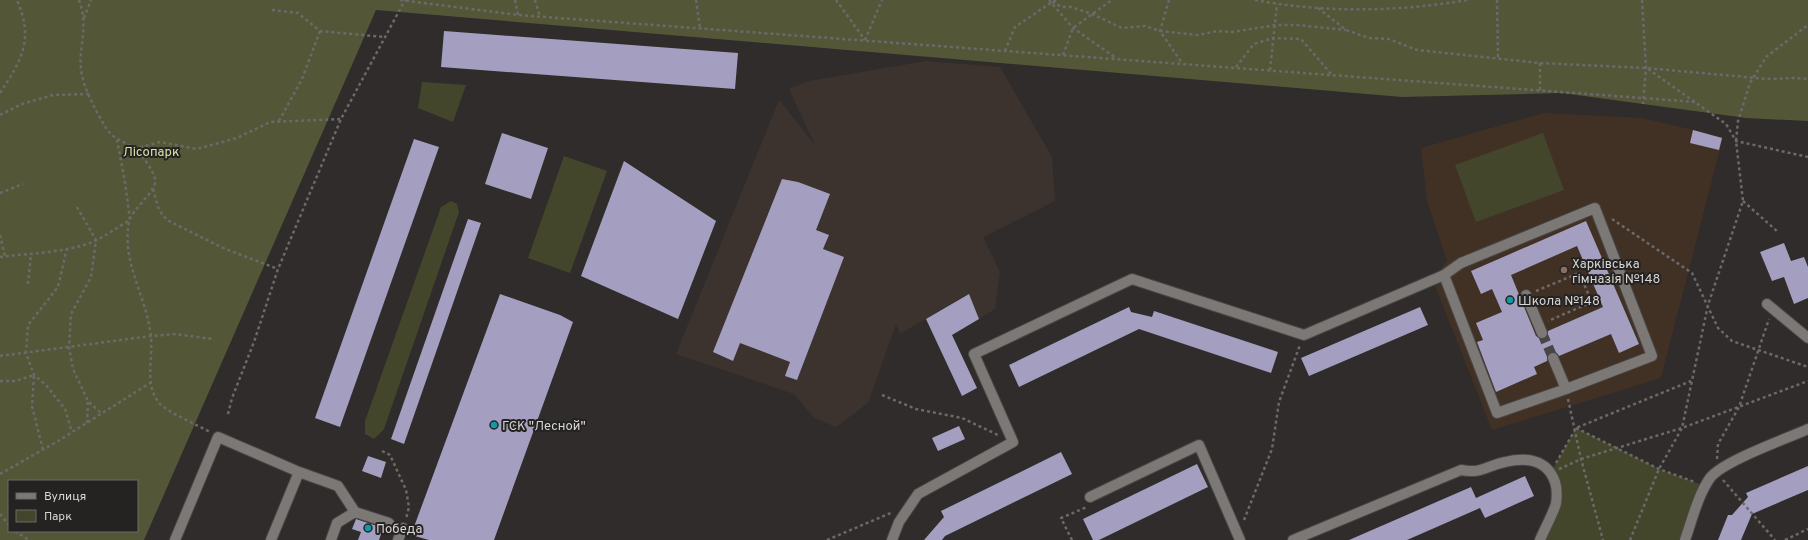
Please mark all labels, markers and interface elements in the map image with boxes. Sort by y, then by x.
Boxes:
park label: Лісопарк [123,145,179,161]
place label: Харківська гімназія №148 [1572,257,1660,288]
marker: Харківська гімназія №148 [1559,265,1569,275]
place label: Школа №148 [1518,294,1600,310]
marker: Школа №148 [1505,295,1515,305]
place label: ГСК "Лесной" [502,419,586,435]
marker: ГСК "Лесной" [489,420,499,430]
legend [8,480,138,532]
text: Вулиця [44,489,86,505]
text: Парк [44,509,72,525]
place label: Победа [376,522,422,538]
marker: Победа [363,523,373,533]

